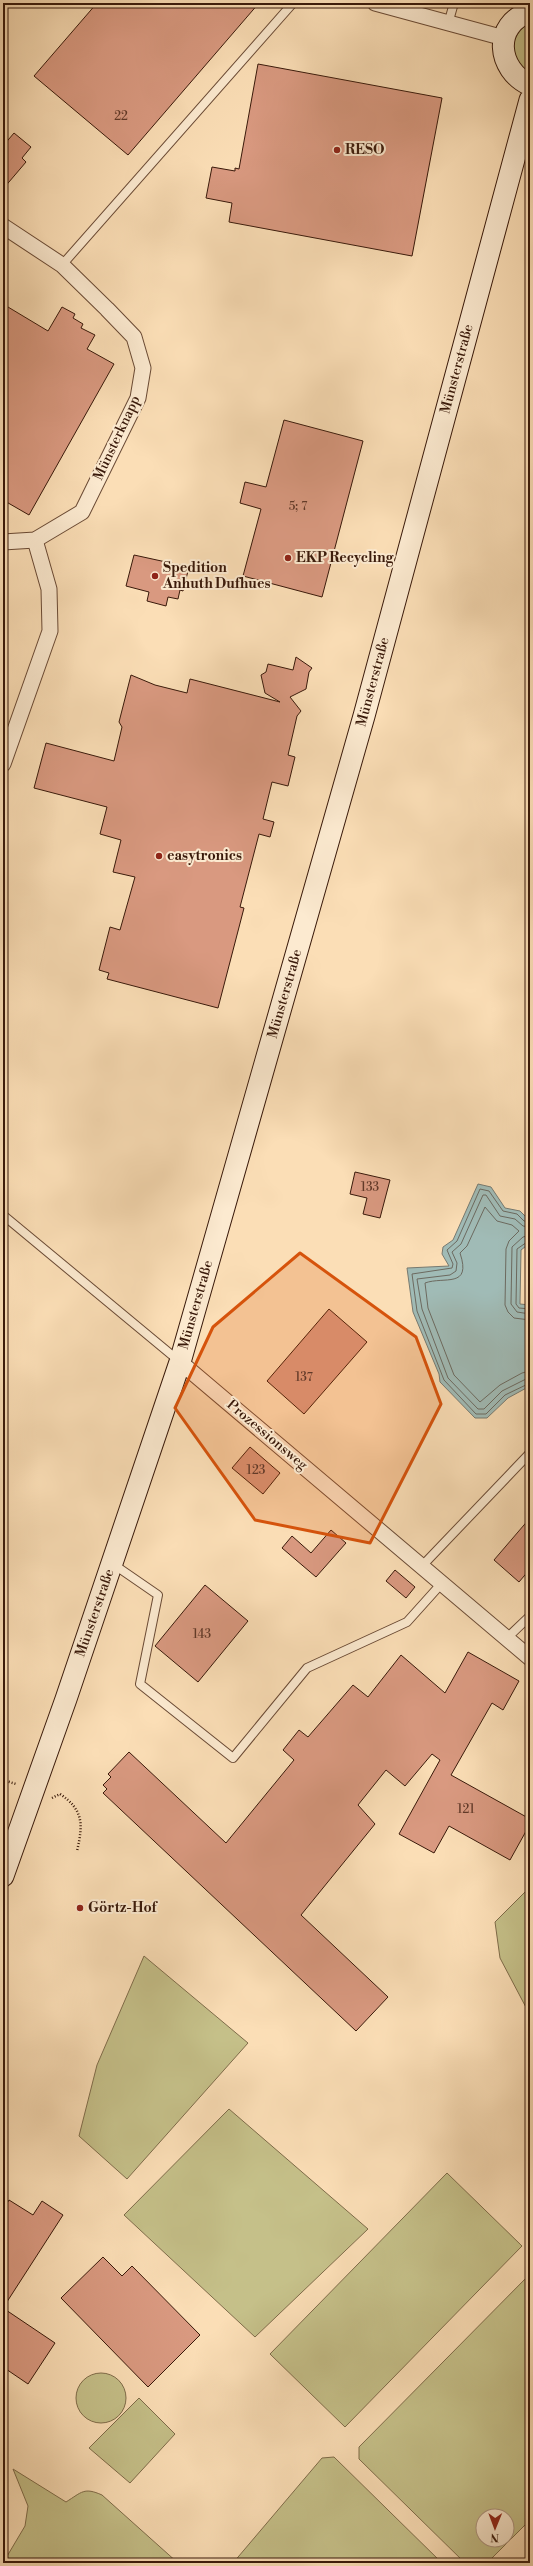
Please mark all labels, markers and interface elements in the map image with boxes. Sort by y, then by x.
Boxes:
house number: 22 [114,109,128,124]
place label: RESO [345,141,385,159]
marker: RESO [332,145,342,155]
street label: Münsterstraße [436,322,478,416]
street label: Münsterknapp [89,393,145,483]
house number: 5; 7 [289,499,307,514]
place label: EKP Recycling [296,549,395,567]
marker: EKP Recycling [283,553,293,563]
place label: Spedition Anhuth Dufhues [162,559,270,593]
marker: Spedition Anhuth Dufhues [150,571,160,581]
street label: Münsterstraße [352,635,394,729]
place label: easytronics [167,847,242,865]
marker: easytronics [154,851,164,861]
street label: Münsterstraße [264,947,306,1041]
house number: 133 [361,1180,380,1195]
street label: Münsterstraße [175,1258,217,1352]
house number: 137 [295,1370,313,1385]
street label: Prozessionsweg [223,1396,312,1475]
house number: 123 [247,1463,266,1478]
street label: Münsterstraße [71,1567,119,1659]
house number: 143 [193,1627,212,1642]
house number: 121 [457,1802,476,1817]
place label: Görtz-Hof [88,1899,159,1917]
marker: Görtz-Hof [75,1903,85,1913]
north arrow [475,2508,515,2548]
text: N [490,2530,499,2544]

